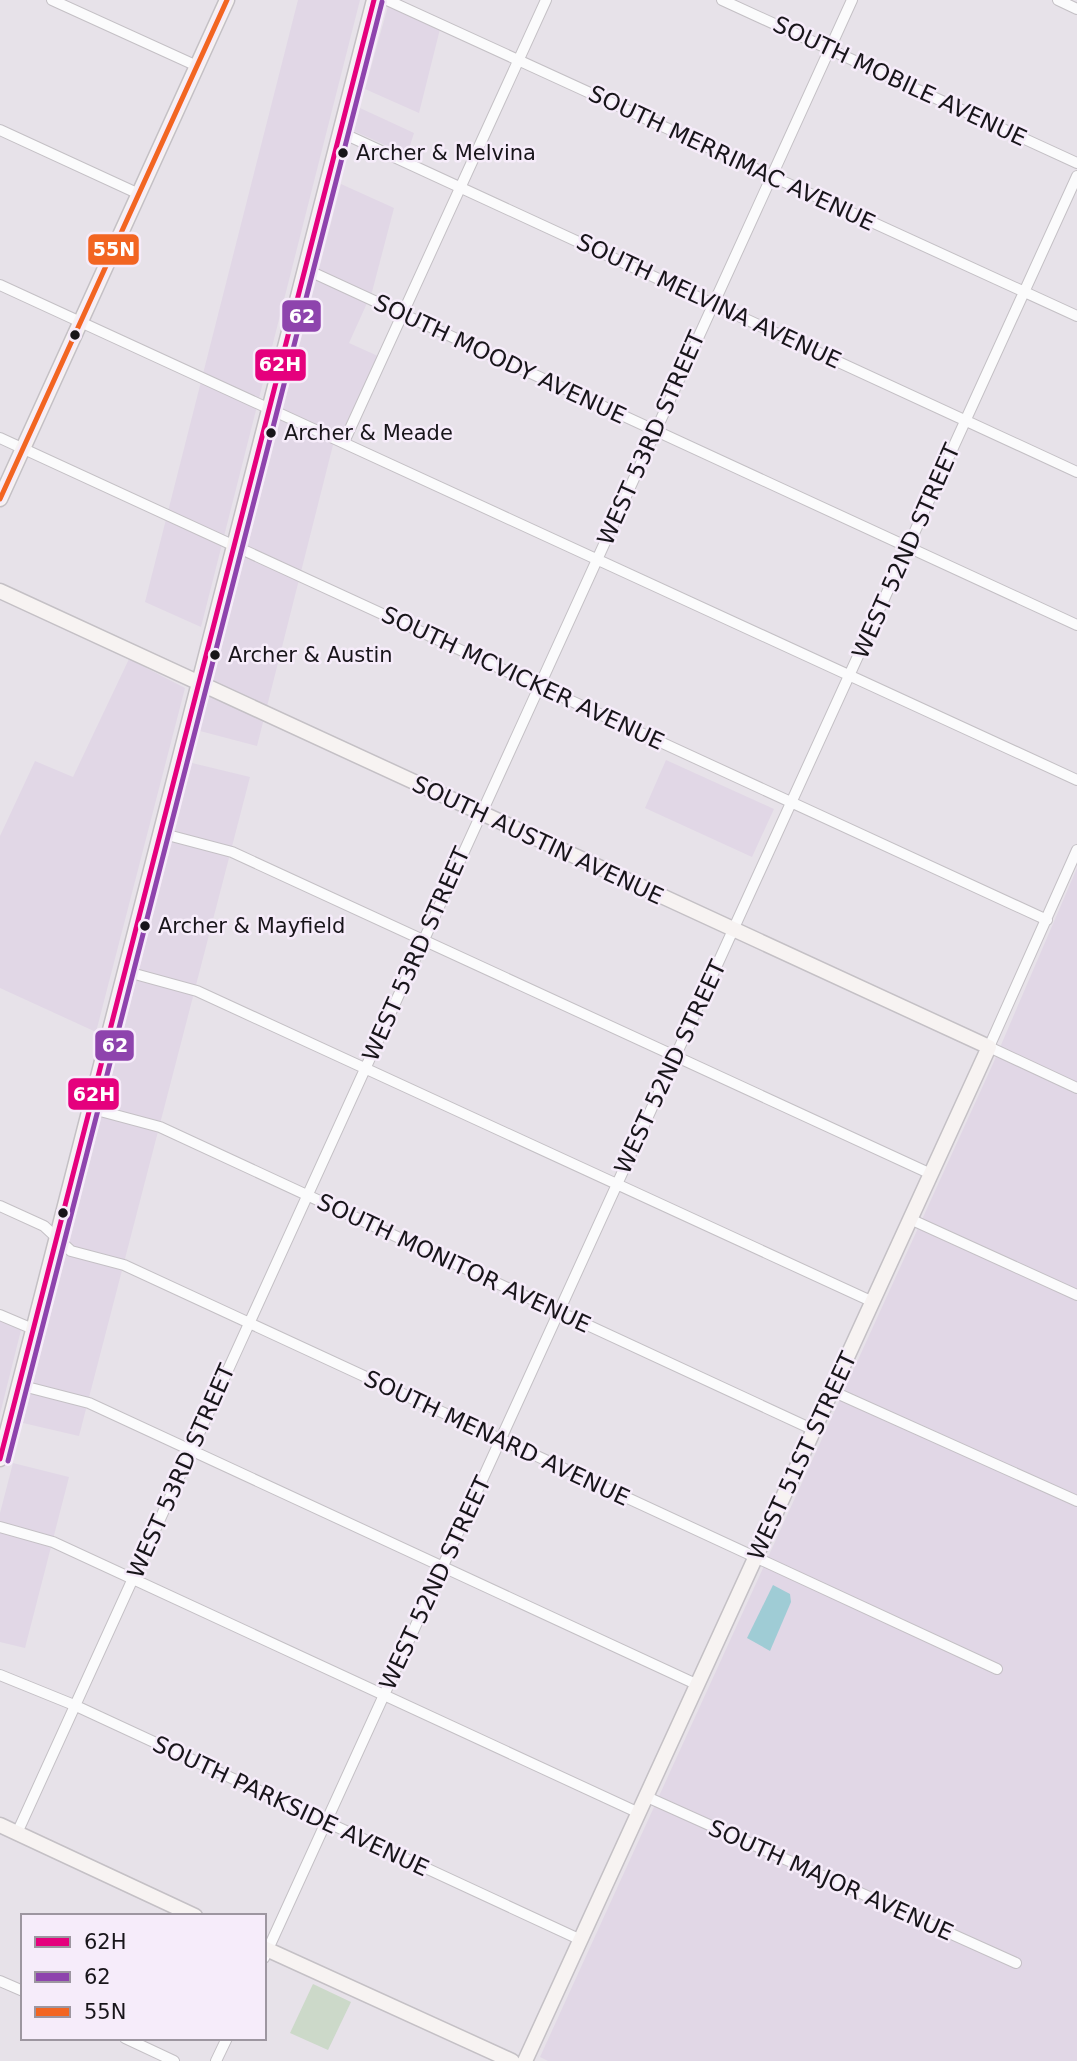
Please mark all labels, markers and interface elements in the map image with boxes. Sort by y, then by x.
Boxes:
street label: SOUTH MOBILE AVENUE [769,11,1031,151]
street label: SOUTH MERRIMAC AVENUE [585,80,879,236]
place label: Archer & Melvina [356,141,536,165]
marker: Archer & Melvina [336,146,350,160]
street label: SOUTH MELVINA AVENUE [573,228,845,374]
line badge: 55N [87,233,140,266]
text: 55N [93,238,135,260]
street label: SOUTH MOODY AVENUE [370,289,630,429]
line badge: 62 [281,299,322,333]
text: 62 [289,305,315,327]
street label: WEST 53RD STREET [592,326,710,549]
unlabelled marker [68,328,82,342]
line badge: 62H [254,348,307,382]
text: 62H [259,353,301,375]
place label: Archer & Meade [284,421,453,445]
marker: Archer & Meade [264,426,278,440]
street label: WEST 52ND STREET [847,439,966,662]
street label: SOUTH MCVICKER AVENUE [378,601,668,755]
place label: Archer & Austin [228,643,393,667]
marker: Archer & Austin [208,648,222,662]
street label: SOUTH AUSTIN AVENUE [408,770,668,910]
street label: WEST 53RD STREET [357,842,475,1065]
place label: Archer & Mayfield [158,914,345,938]
marker: Archer & Mayfield [138,919,152,933]
street label: WEST 52ND STREET [609,955,731,1178]
line badge: 62 [94,1029,135,1062]
text: 62 [102,1034,128,1056]
line badge: 62H [67,1077,120,1111]
text: 62H [73,1083,115,1105]
street label: SOUTH MONITOR AVENUE [313,1188,595,1338]
unlabelled marker [56,1206,70,1220]
street label: WEST 51ST STREET [742,1347,862,1564]
street label: WEST 53RD STREET [122,1359,240,1582]
street label: SOUTH MENARD AVENUE [360,1365,634,1511]
street label: WEST 52ND STREET [374,1471,496,1694]
street label: SOUTH PARKSIDE AVENUE [149,1731,433,1881]
street label: SOUTH MAJOR AVENUE [705,1814,957,1946]
legend [21,1914,266,2040]
text: 62H [84,1930,127,1954]
text: 62 [84,1965,111,1989]
text: 55N [84,2000,126,2024]

